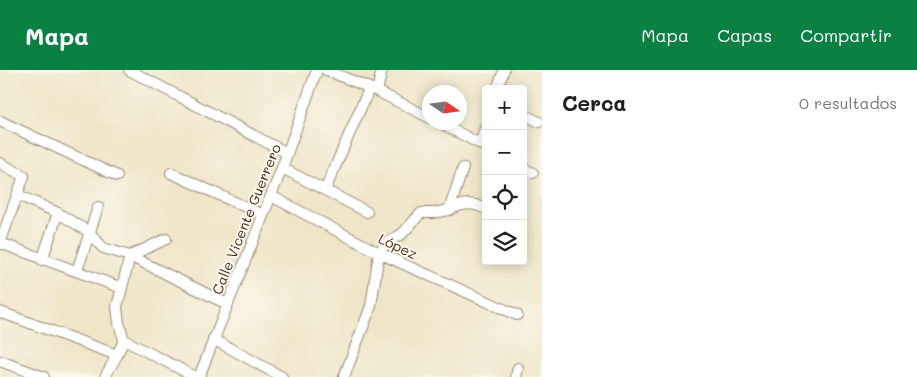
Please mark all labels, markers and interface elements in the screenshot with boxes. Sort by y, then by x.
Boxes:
text: Mapa [25,20,89,51]
text: Mapa [641,23,689,47]
text: Capas [717,23,772,47]
text: Compartir [800,23,892,47]
north arrow [422,85,467,130]
map controls [482,85,527,265]
button: + [482,85,527,130]
text: Cerca [562,89,627,116]
text: 0 resultados [799,92,897,113]
button: − [482,130,527,175]
street label: Calle Vicente Guerrero [207,141,285,297]
button: locate [482,175,527,220]
button: layers [482,220,527,265]
street label: López [376,229,421,263]

